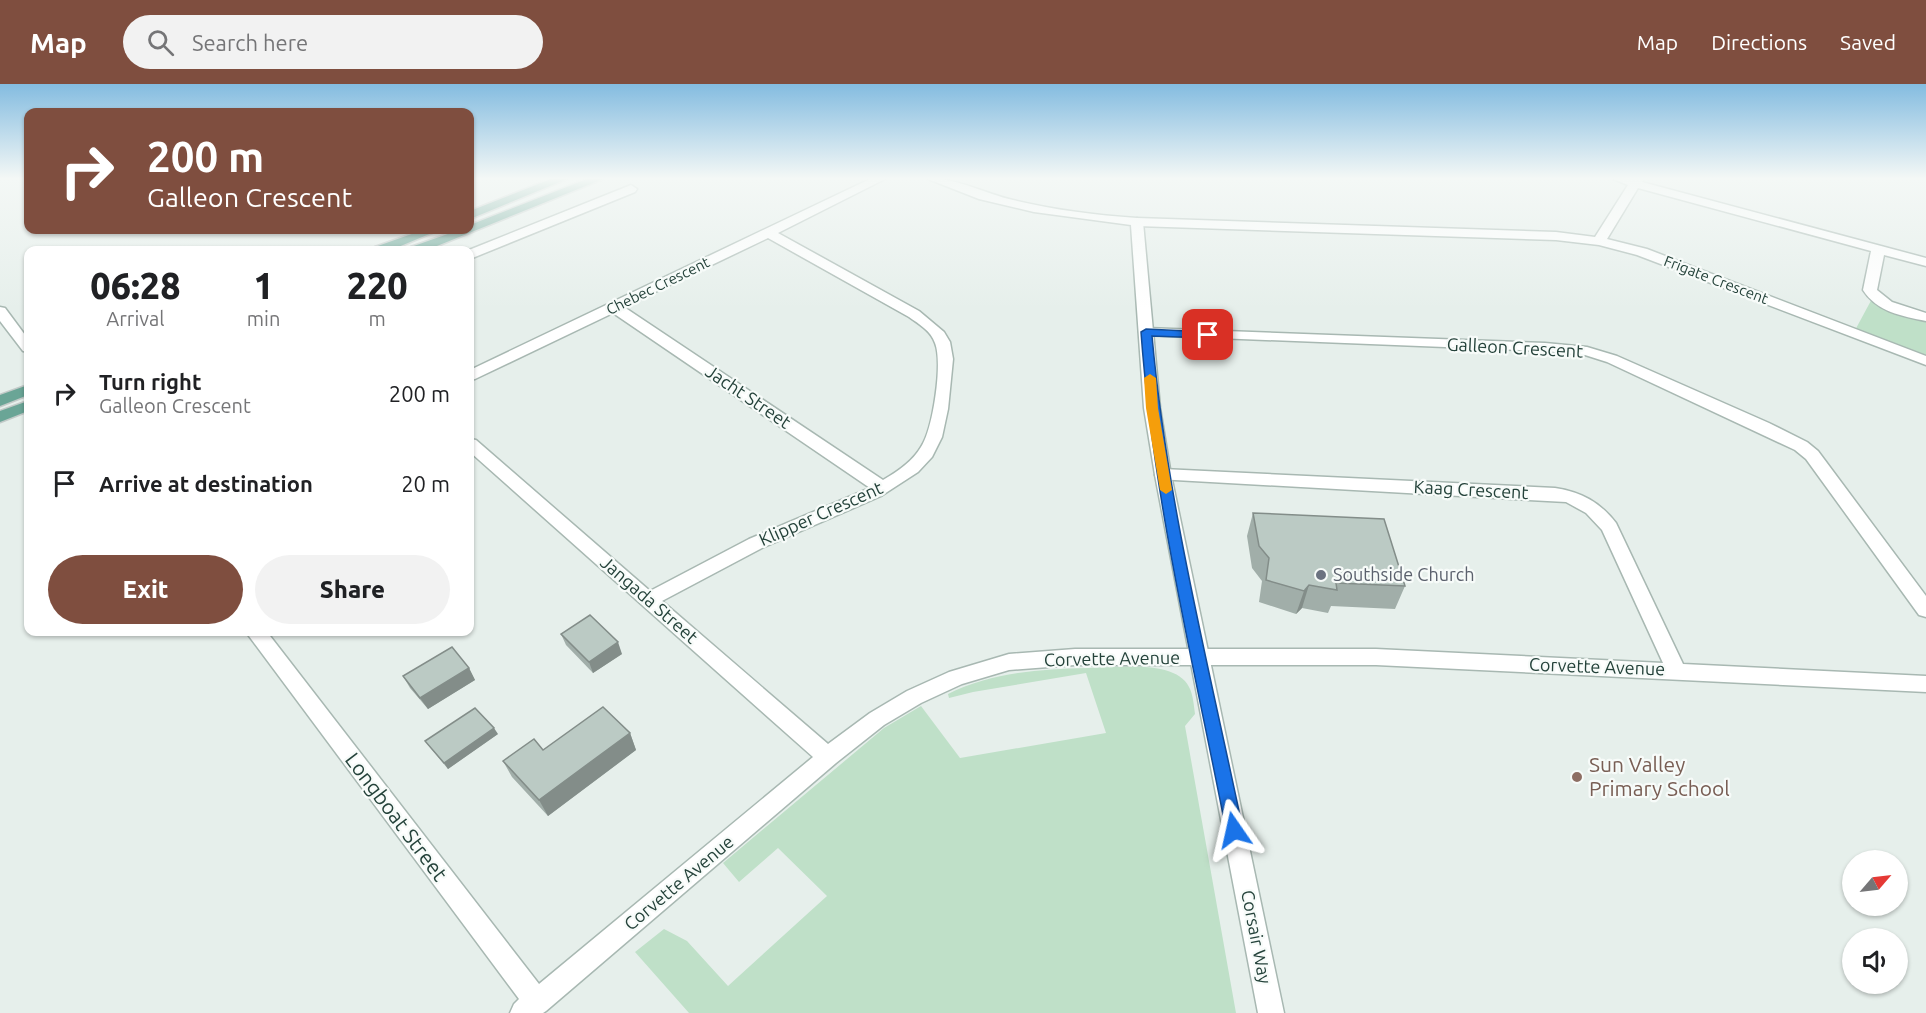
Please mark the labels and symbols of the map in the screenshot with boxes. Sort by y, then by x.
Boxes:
street label: Frigate Crescent [1662,252,1771,307]
street label: Chebec Crescent [603,253,712,318]
pin [1182,309,1233,360]
street label: Galleon Crescent [1446,333,1584,361]
street label: Jacht Street [702,360,795,432]
street label: Kaag Crescent [1413,476,1529,502]
street label: Klipper Crescent [756,477,885,549]
street label: Jangada Street [597,552,702,647]
place label: Southside Church [1333,564,1474,584]
marker: Southside Church [1314,568,1328,582]
street label: Corvette Avenue [1044,647,1180,669]
street label: Corvette Avenue [1529,654,1665,678]
street label: Longboat Street [341,748,453,885]
place label: Sun Valley Primary School [1589,752,1730,800]
marker: Sun Valley Primary School [1570,770,1584,784]
position arrow [1202,798,1266,862]
street label: Corvette Avenue [620,831,737,934]
north arrow [1842,850,1908,916]
street label: Corsair Way [1238,888,1276,986]

